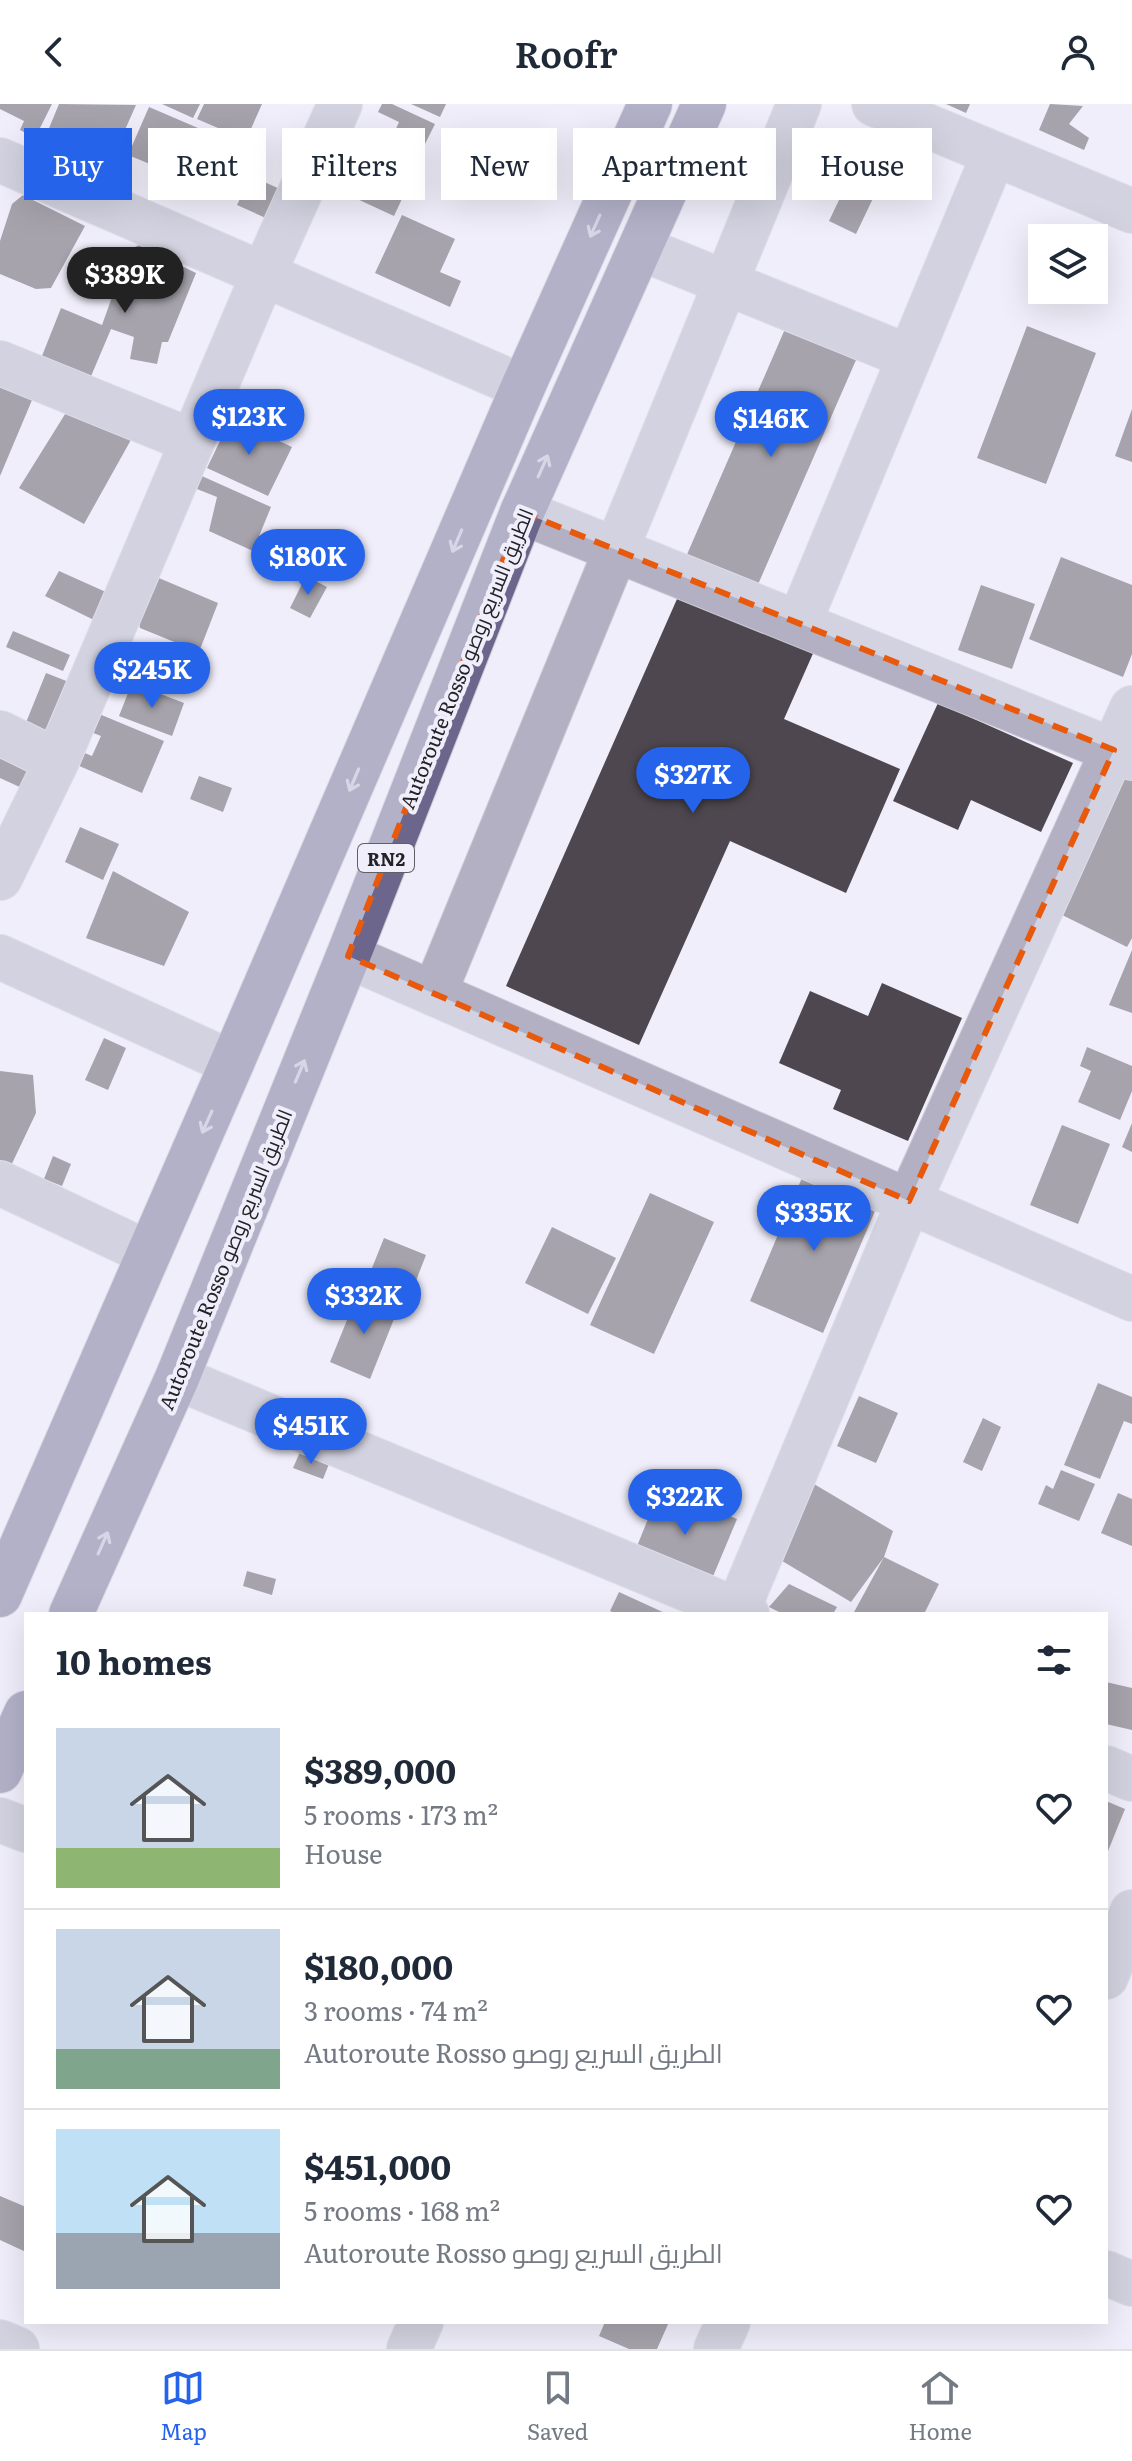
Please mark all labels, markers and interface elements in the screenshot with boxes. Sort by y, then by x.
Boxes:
text: Roofr [515,26,617,79]
icon: back [32,30,76,74]
icon: person [1056,30,1100,74]
chip: Buy [24,128,132,200]
chip: Rent [148,128,266,200]
chip: Filters [282,128,425,200]
chip: New [441,128,557,200]
chip: Apartment [573,128,776,200]
chip: House [792,128,932,200]
one-way arrow [587,214,602,238]
map controls [1028,224,1108,304]
button: layers [1028,224,1108,304]
pin: $389K [69,247,181,315]
text: $389K [85,253,165,292]
pin: $123K [193,389,305,457]
pin: $146K [715,391,827,459]
text: $123K [211,395,287,434]
text: $146K [733,397,809,436]
one-way arrow [536,454,551,478]
street label: Autoroute Rosso الطريق السريع روصو [391,503,540,813]
one-way arrow [449,528,464,553]
pin: $180K [252,529,364,597]
text: $180K [269,535,347,574]
pin: $245K [96,642,208,710]
text: $245K [112,648,192,687]
pin: $327K [637,747,749,815]
text: $327K [654,753,732,792]
one-way arrow [346,767,361,792]
road number: RN2 [358,844,414,872]
one-way arrow [294,1059,309,1084]
street label: Autoroute Rosso الطريق السريع روصو [150,1104,299,1414]
one-way arrow [198,1109,213,1133]
pin: $335K [758,1185,870,1253]
text: $335K [775,1191,853,1230]
pin: $332K [308,1268,420,1336]
text: $332K [325,1274,403,1313]
pin: $451K [255,1398,367,1466]
text: $451K [273,1404,349,1443]
pin: $322K [629,1469,741,1537]
text: $322K [646,1475,724,1514]
one-way arrow [96,1531,111,1556]
text: 10 homes [56,1635,212,1685]
icon: filters [1032,1638,1076,1682]
text: $389,000 [304,1744,456,1794]
icon: home [120,1760,216,1856]
icon: heart [1032,1786,1076,1830]
text: 5 rooms · 173 m² [304,1794,498,1833]
text: House [304,1833,382,1872]
text: $180,000 [304,1940,453,1990]
icon: home [120,1961,216,2057]
icon: heart [1032,1987,1076,2031]
text: 3 rooms · 74 m² [304,1990,488,2029]
text: Autoroute Rosso الطريق السريع روصو [304,2032,723,2071]
text: $451,000 [304,2140,451,2190]
icon: home [120,2161,216,2257]
icon: heart [1032,2187,1076,2231]
text: 5 rooms · 168 m² [304,2190,500,2229]
text: Autoroute Rosso الطريق السريع روصو [304,2232,723,2271]
tab: Map [160,2366,207,2447]
tab: Saved [527,2366,588,2447]
tab: Home [908,2366,972,2447]

